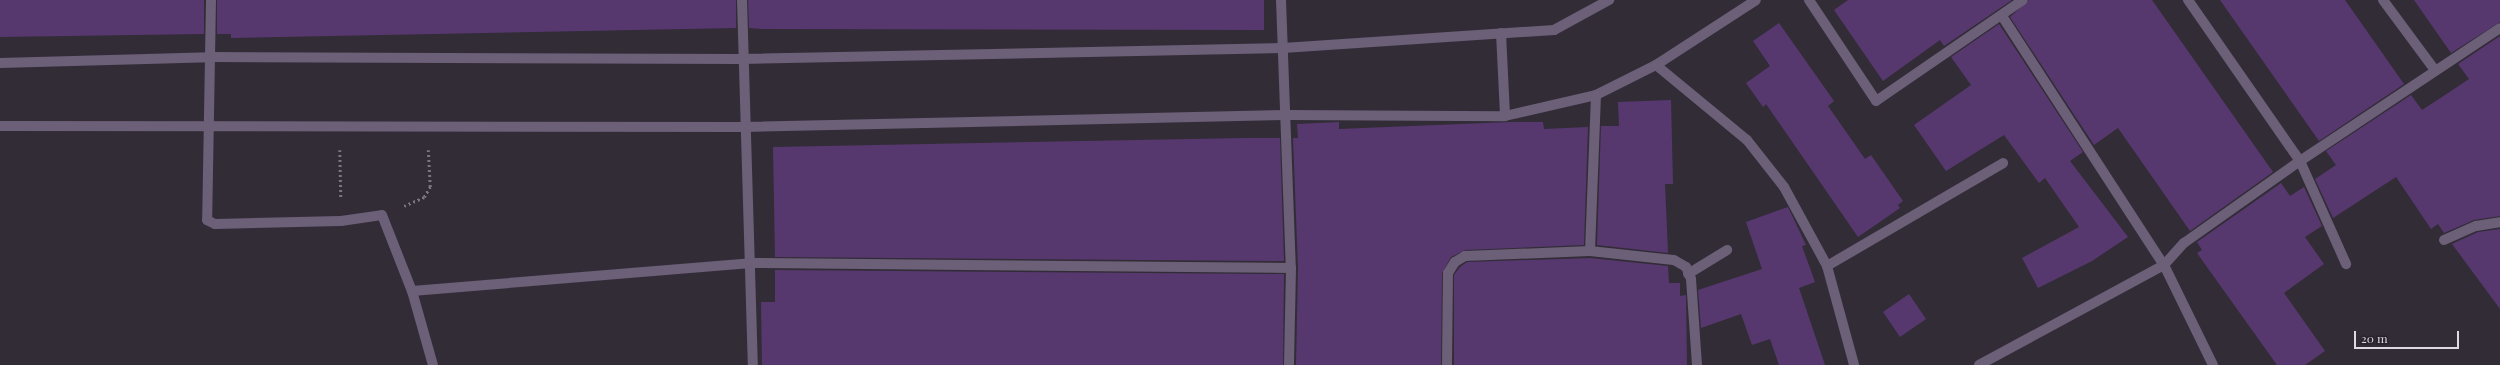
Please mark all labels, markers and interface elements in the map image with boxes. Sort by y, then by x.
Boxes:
scale bar [2356,323,2461,349]
text: 20 m [2361,330,2388,346]

